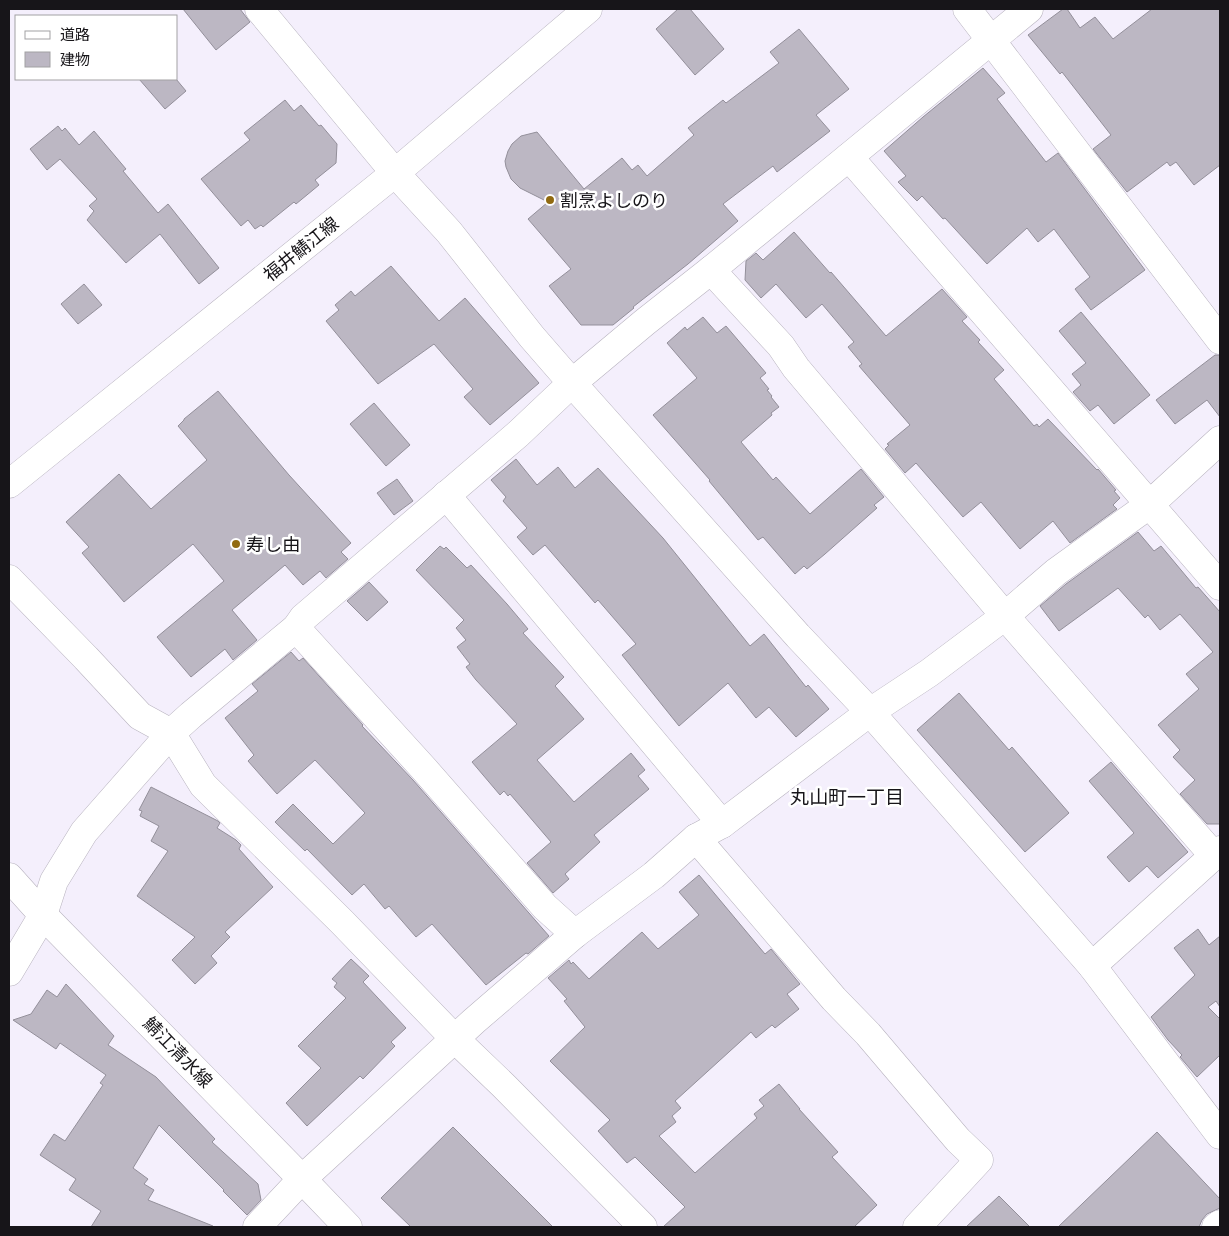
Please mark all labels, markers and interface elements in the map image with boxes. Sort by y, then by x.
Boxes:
legend [15,15,178,80]
text: 道路 [60,24,90,45]
text: 建物 [60,49,90,70]
place label: 割烹よしのり [560,188,668,213]
marker: 割烹よしのり [544,194,556,206]
street label: 福井鯖江線 [258,211,344,287]
place label: 寿し由 [246,532,300,557]
marker: 寿し由 [230,538,242,550]
district label: 丸山町一丁目 [790,784,904,810]
street label: 鯖江清水線 [138,1011,218,1093]

